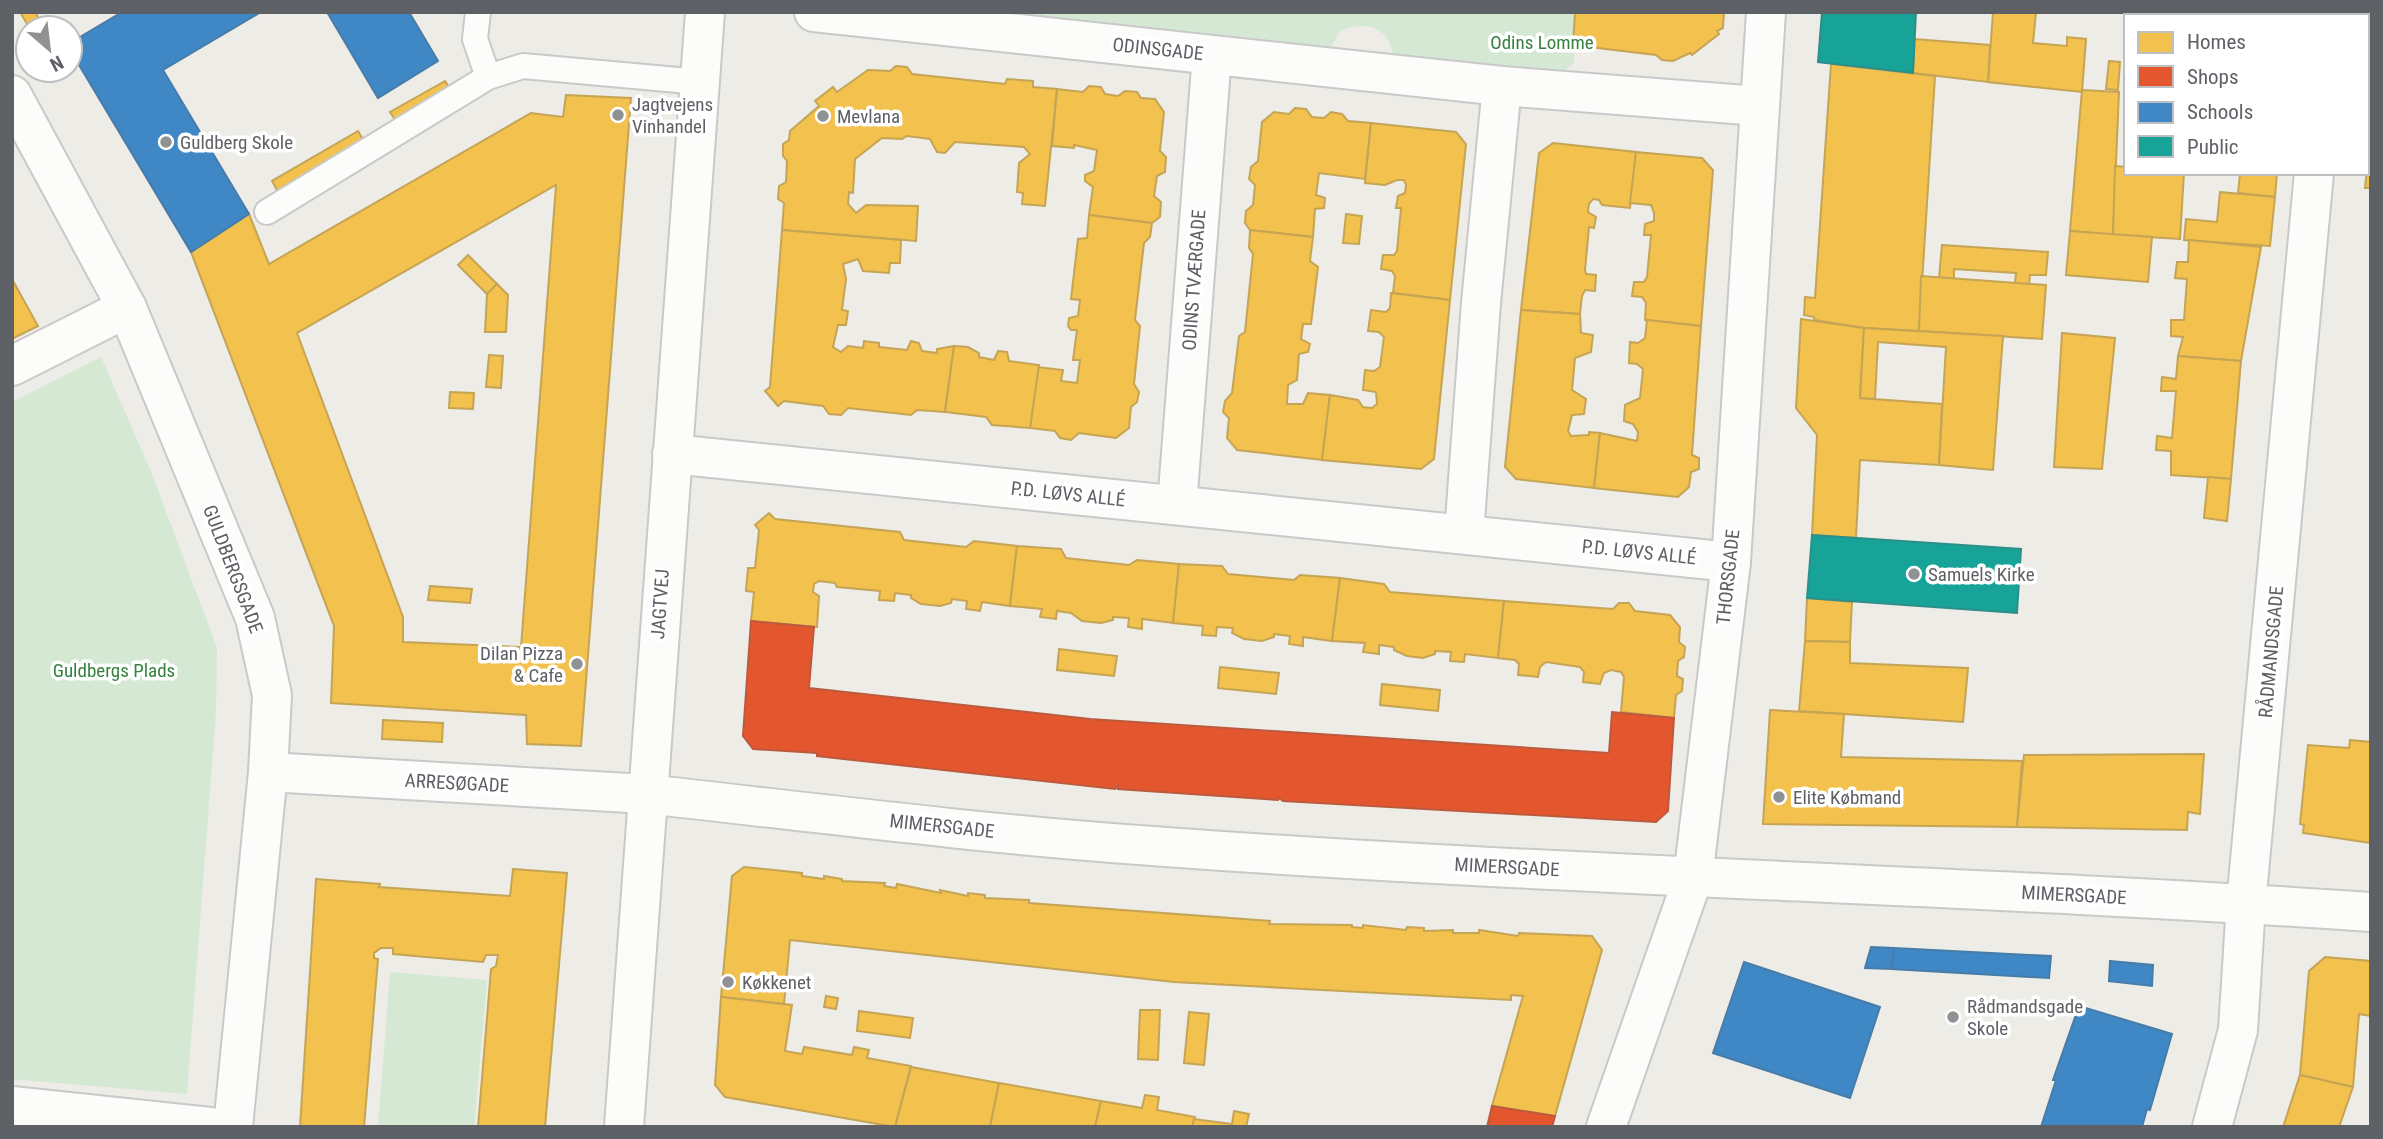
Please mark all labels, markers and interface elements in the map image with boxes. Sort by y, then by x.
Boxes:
north arrow [14,14,84,84]
legend [2124,14,2369,175]
text: Homes [2187,30,2246,54]
park label: Odins Lomme [1490,31,1594,54]
street label: ODINSGADE [1111,33,1205,65]
text: N [46,51,67,76]
text: Shops [2187,65,2239,89]
place label: Jagtvejens Vinhandel [632,93,713,138]
text: Schools [2187,100,2253,124]
place label: Mevlana [837,105,900,128]
marker: Jagtvejens Vinhandel [610,107,626,123]
marker: Mevlana [815,108,831,124]
place label: Guldberg Skole [180,131,293,154]
marker: Guldberg Skole [158,134,174,150]
text: Public [2187,135,2239,159]
street label: ODINS TVÆRGADE [1178,209,1210,351]
street label: P.D. LØVS ALLÉ [1010,477,1126,511]
street label: GULDBERGSGADE [198,502,268,636]
street label: THORSGADE [1712,528,1744,626]
street label: P.D. LØVS ALLÉ [1581,535,1697,569]
place label: Samuels Kirke [1928,563,2035,586]
marker: Samuels Kirke [1906,566,1922,582]
street label: JAGTVEJ [646,568,674,640]
street label: RÅDMANDSGADE [2254,585,2288,719]
place label: Dilan Pizza & Cafe [480,642,563,687]
marker: Dilan Pizza & Cafe [569,656,585,672]
park label: Guldbergs Plads [53,659,175,682]
street label: ARRESØGADE [404,769,510,797]
place label: Elite Købmand [1793,786,1901,809]
marker: Elite Købmand [1771,789,1787,805]
street label: MIMERSGADE [888,809,996,843]
street label: MIMERSGADE [1454,853,1560,881]
street label: MIMERSGADE [2021,881,2127,909]
place label: Køkkenet [742,971,811,994]
marker: Køkkenet [720,974,736,990]
place label: Rådmandsgade Skole [1967,995,2083,1040]
marker: Rådmandsgade Skole [1945,1009,1961,1025]

